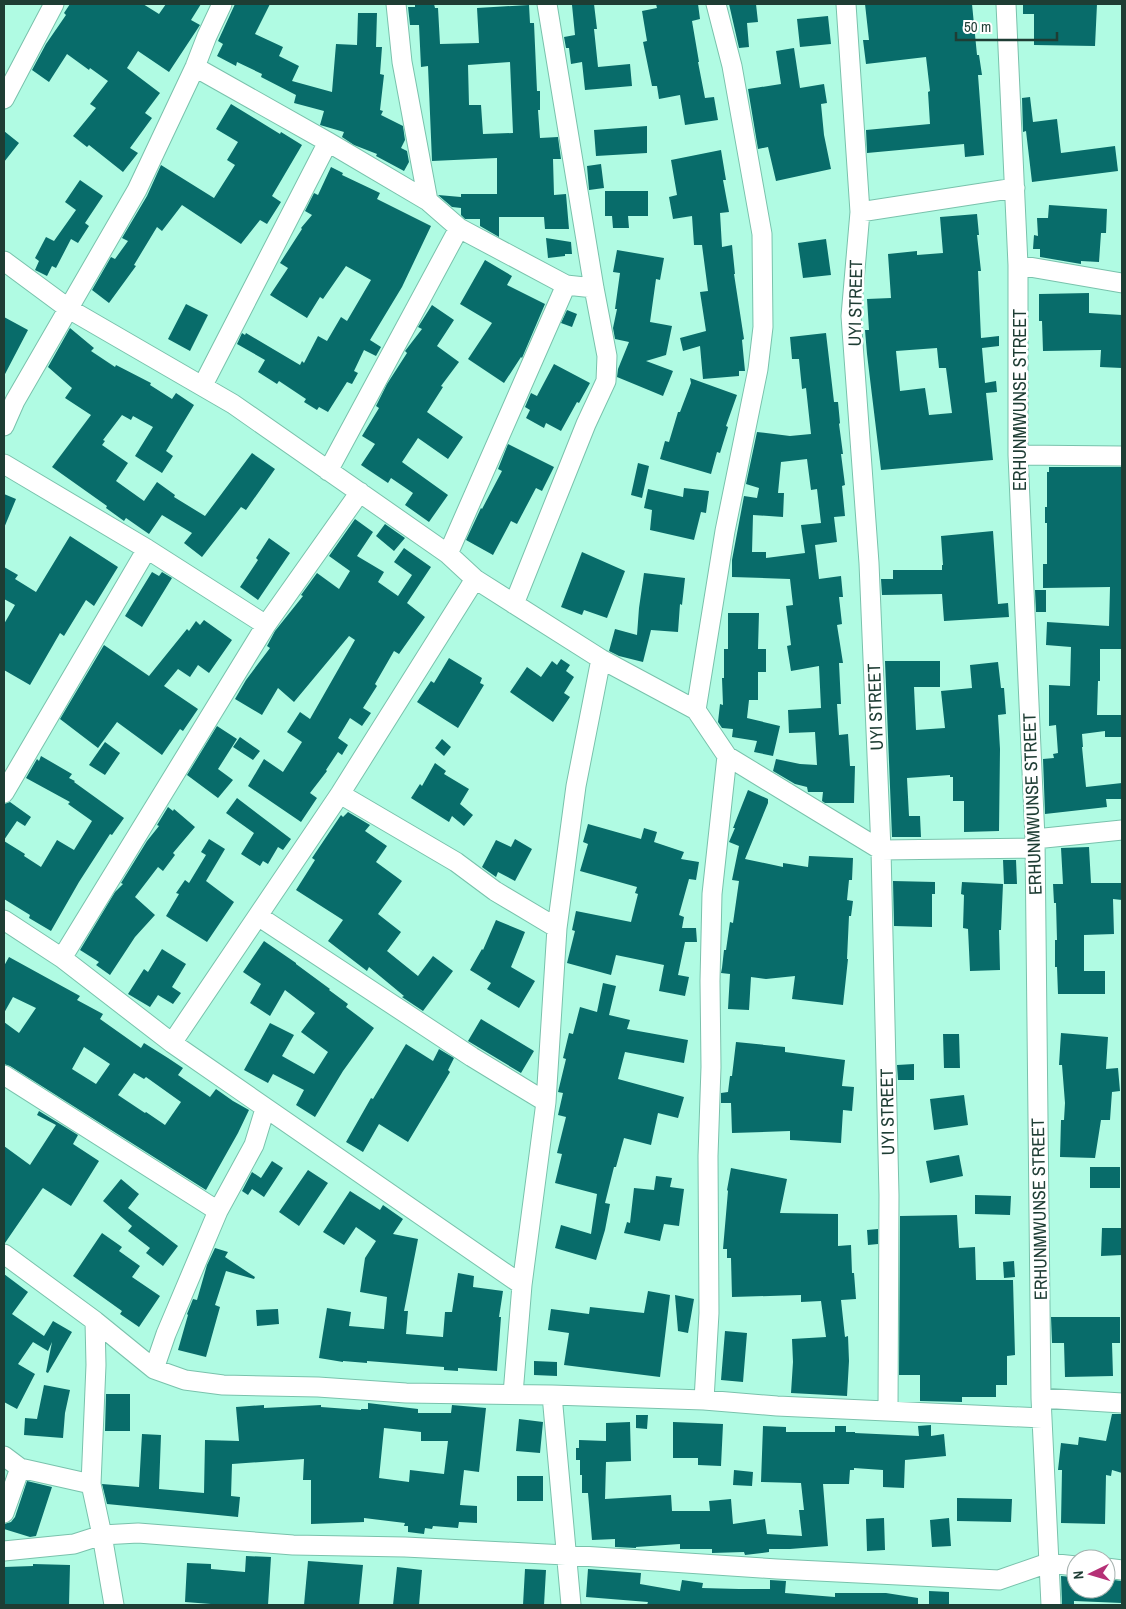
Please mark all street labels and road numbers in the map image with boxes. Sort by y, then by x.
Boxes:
street label: UYI STREET [842,259,868,347]
street label: ERHUNMWUNSE STREET [1007,309,1032,491]
street label: UYI STREET [861,663,889,751]
street label: ERHUNMWUNSE STREET [1016,713,1048,895]
street label: UYI STREET [874,1068,900,1156]
street label: ERHUNMWUNSE STREET [1025,1118,1053,1300]

